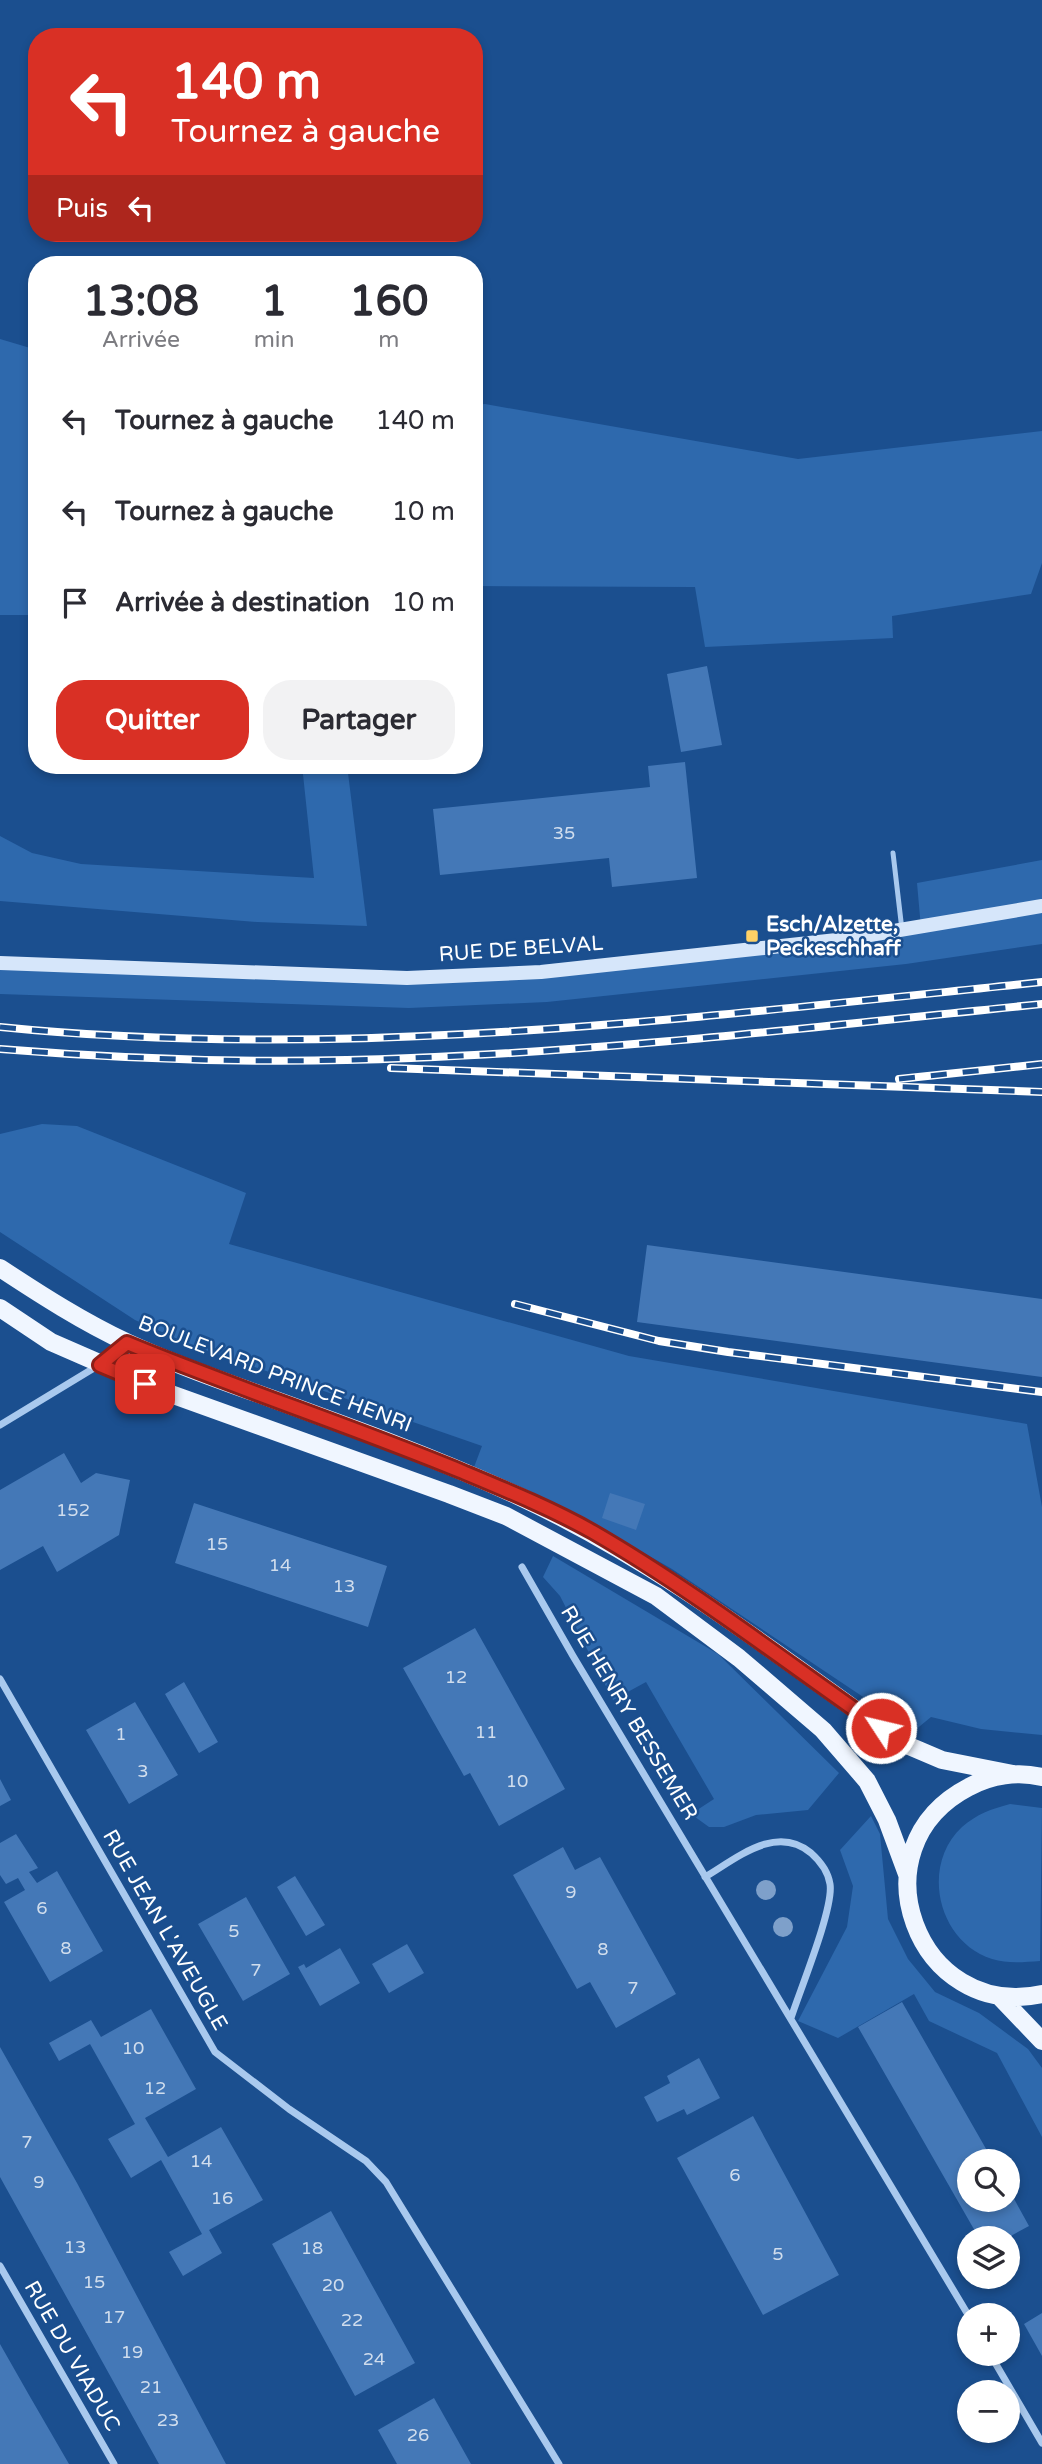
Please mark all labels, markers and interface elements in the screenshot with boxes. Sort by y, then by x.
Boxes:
text: 140 m [171,53,321,112]
icon: left [56,56,147,147]
text: Tournez à gauche [171,113,440,151]
icon: left [122,189,160,227]
text: Puis [56,193,108,224]
text: 13:08 [83,276,199,327]
text: 1 [261,276,287,327]
text: 160 [349,276,428,327]
text: Arrivée [102,326,180,354]
text: min [254,326,295,354]
text: m [378,326,399,354]
icon: left [56,402,94,440]
text: Tournez à gauche [115,405,334,436]
text: 140 m [375,405,455,436]
icon: left [56,493,94,531]
text: Tournez à gauche [115,496,334,527]
text: 10 m [392,496,455,527]
icon: arrive [56,584,94,622]
text: Arrivée à destination [115,587,370,618]
text: 10 m [392,587,455,618]
button: Quitter [56,680,249,760]
button: Partager [263,680,455,760]
house number: 35 [553,822,575,844]
place label: Esch/Alzette, Peckeschhaff [766,912,901,961]
marker: Esch/Alzette, Peckeschhaff [744,928,760,944]
street label: RUE DE BELVAL [438,931,604,967]
street label: BOULEVARD PRINCE HENRI [135,1310,415,1438]
pin [115,1354,175,1414]
icon: arrive [126,1365,164,1403]
house number: 152 [56,1499,90,1521]
house number: 15 [206,1533,228,1555]
house number: 14 [269,1554,291,1576]
house number: 13 [333,1575,355,1597]
street label: RUE HENRY BESSEMER [555,1601,703,1825]
house number: 12 [445,1666,467,1688]
position arrow [844,1691,918,1765]
house number: 11 [475,1721,497,1743]
house number: 1 [115,1723,127,1745]
house number: 3 [137,1760,149,1782]
house number: 10 [506,1770,528,1792]
street label: RUE JEAN L'AVEUGLE [97,1825,233,2035]
house number: 9 [565,1881,577,1903]
house number: 6 [36,1897,48,1919]
house number: 5 [228,1920,240,1942]
house number: 8 [60,1937,72,1959]
house number: 8 [597,1938,609,1960]
house number: 7 [250,1959,262,1981]
house number: 7 [627,1977,639,1999]
house number: 10 [122,2037,144,2059]
house number: 12 [144,2077,166,2099]
house number: 7 [21,2131,33,2153]
map controls [957,2149,1020,2443]
button: search [957,2149,1020,2212]
house number: 14 [190,2150,212,2172]
house number: 6 [729,2164,741,2186]
house number: 9 [33,2171,45,2193]
house number: 16 [211,2187,233,2209]
button: layers [957,2226,1020,2289]
house number: 13 [64,2236,86,2258]
house number: 18 [301,2237,323,2259]
house number: 5 [772,2243,784,2265]
house number: 15 [83,2271,105,2293]
house number: 20 [322,2274,344,2296]
street label: RUE DU VIADUC [19,2276,125,2436]
button: + [957,2303,1020,2366]
house number: 17 [103,2306,125,2328]
house number: 22 [341,2309,363,2331]
house number: 19 [121,2341,143,2363]
house number: 24 [363,2348,385,2370]
house number: 21 [140,2376,162,2398]
button: − [957,2380,1020,2443]
house number: 23 [157,2409,179,2431]
house number: 26 [407,2424,429,2446]

